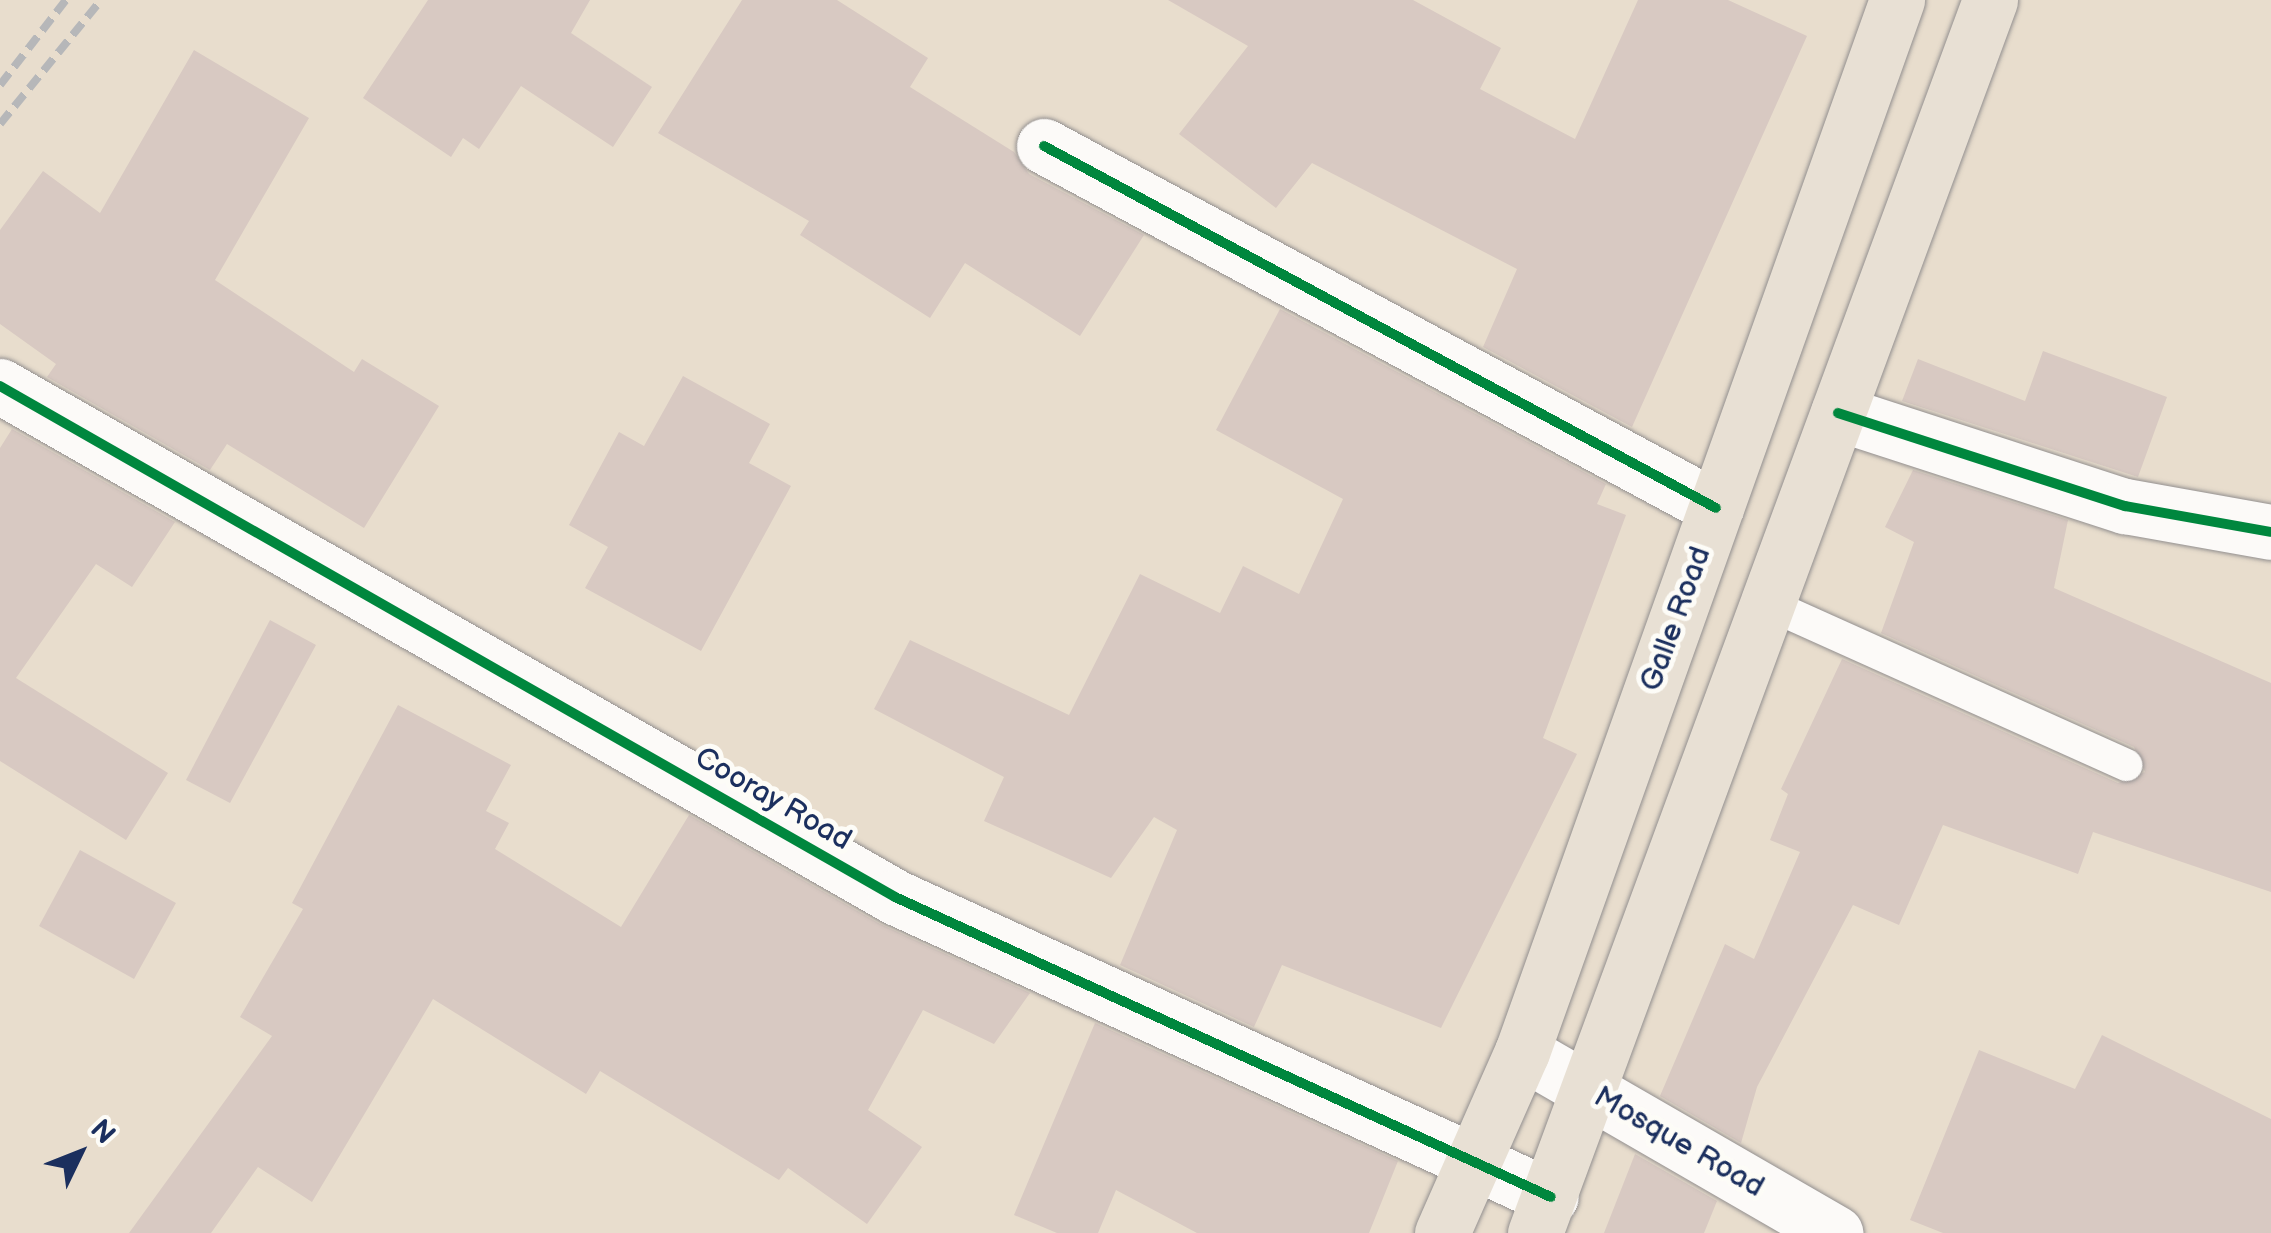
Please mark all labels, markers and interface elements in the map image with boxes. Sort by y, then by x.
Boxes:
street label: Galle Road [1633,542,1719,696]
street label: Cooray Road [687,739,859,859]
street label: Mosque Road [1588,1079,1770,1205]
north arrow [30,1103,130,1203]
text: N [83,1113,122,1151]

